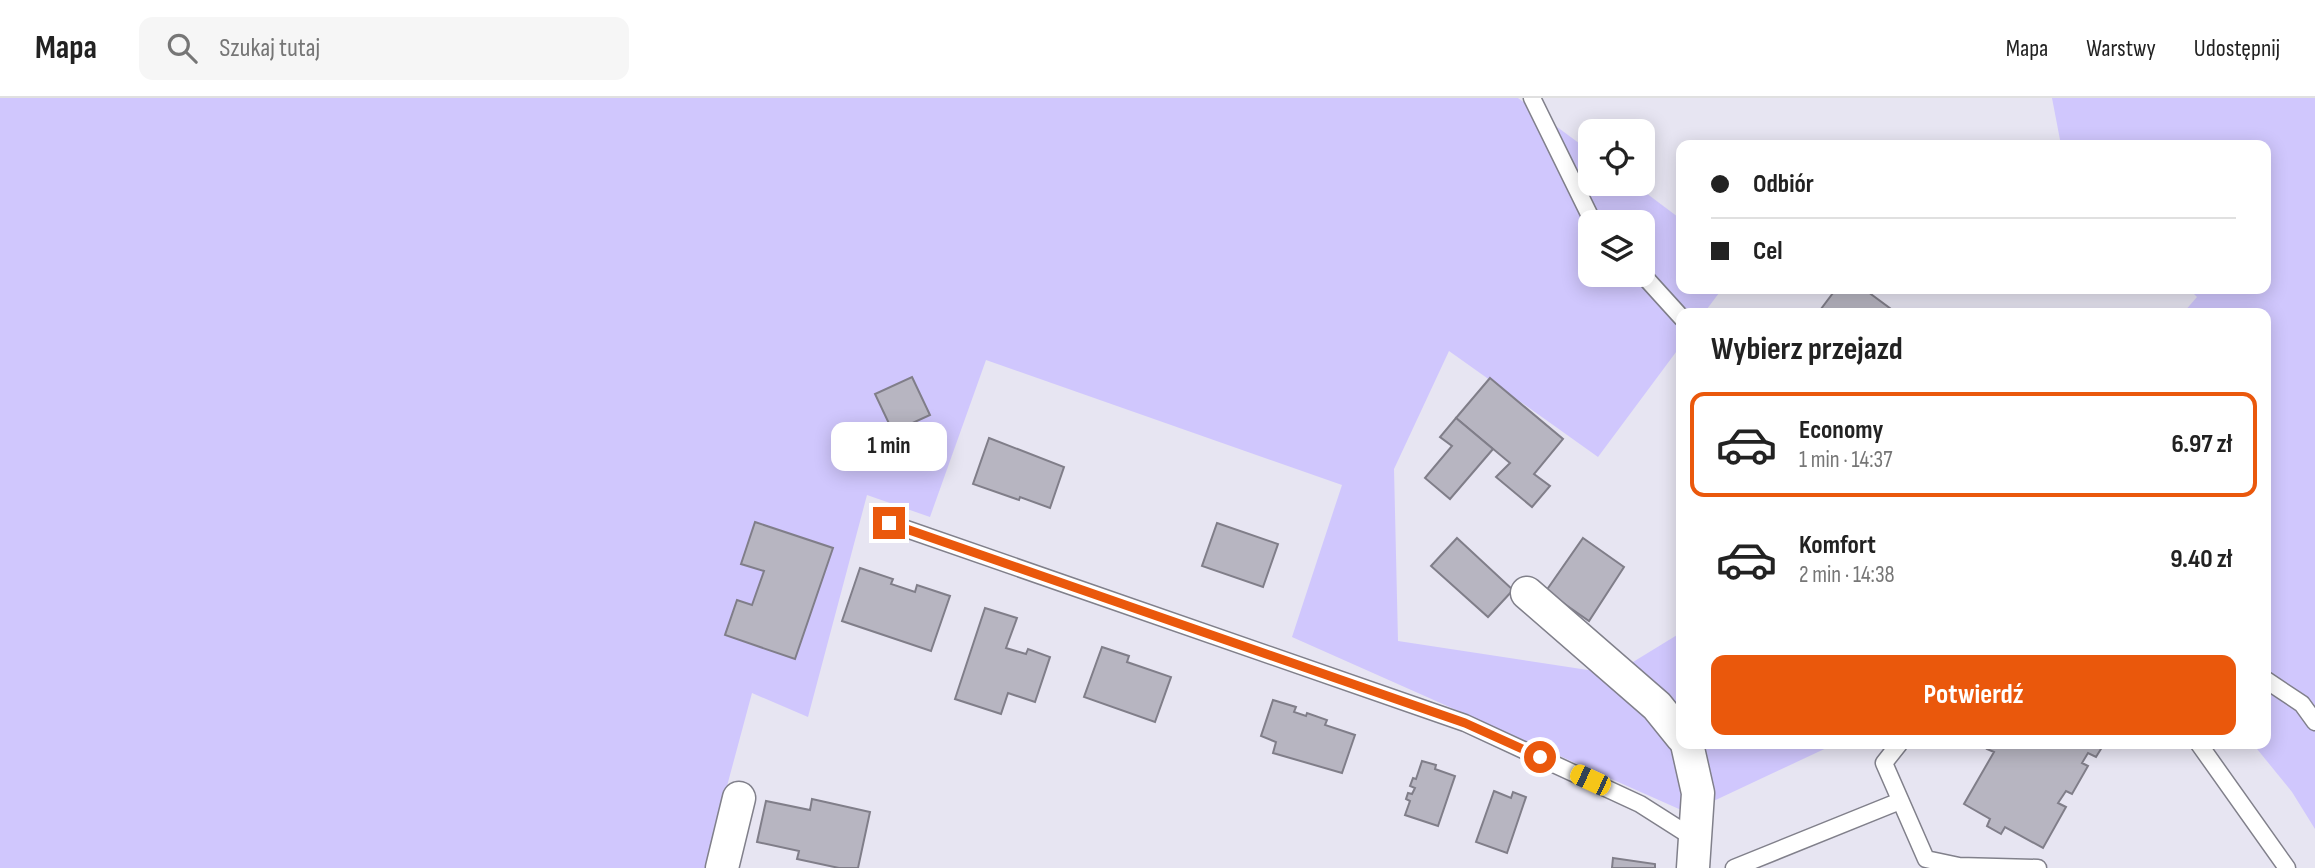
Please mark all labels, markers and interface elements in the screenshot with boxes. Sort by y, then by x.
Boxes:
search box [139,17,629,80]
text: Mapa [35,28,97,68]
icon: search [163,29,201,67]
text: Szukaj tutaj [219,33,320,64]
text: Mapa [2006,34,2048,63]
text: Warstwy [2086,34,2156,63]
text: Udostępnij [2194,34,2280,63]
map controls [1578,119,1655,287]
button: locate [1578,119,1655,196]
text: Odbiór [1753,169,1814,200]
button: layers [1578,210,1655,287]
text: Cel [1753,236,1783,267]
text: Wybierz przejazd [1711,330,1903,369]
icon: car [1715,413,1778,476]
text: Economy [1799,415,1883,446]
callout: 1 min [831,422,947,470]
text: 6.97 zł [2172,429,2232,460]
text: 1 min [868,432,910,460]
text: 1 min · 14:37 [1799,446,1892,474]
route end [873,507,905,539]
icon: car [1715,528,1778,591]
text: Komfort [1799,530,1876,561]
text: 9.40 zł [2170,544,2232,575]
text: 2 min · 14:38 [1799,561,1895,589]
button: Potwierdź [1711,655,2236,735]
route start [1524,741,1556,773]
car [1567,762,1614,798]

